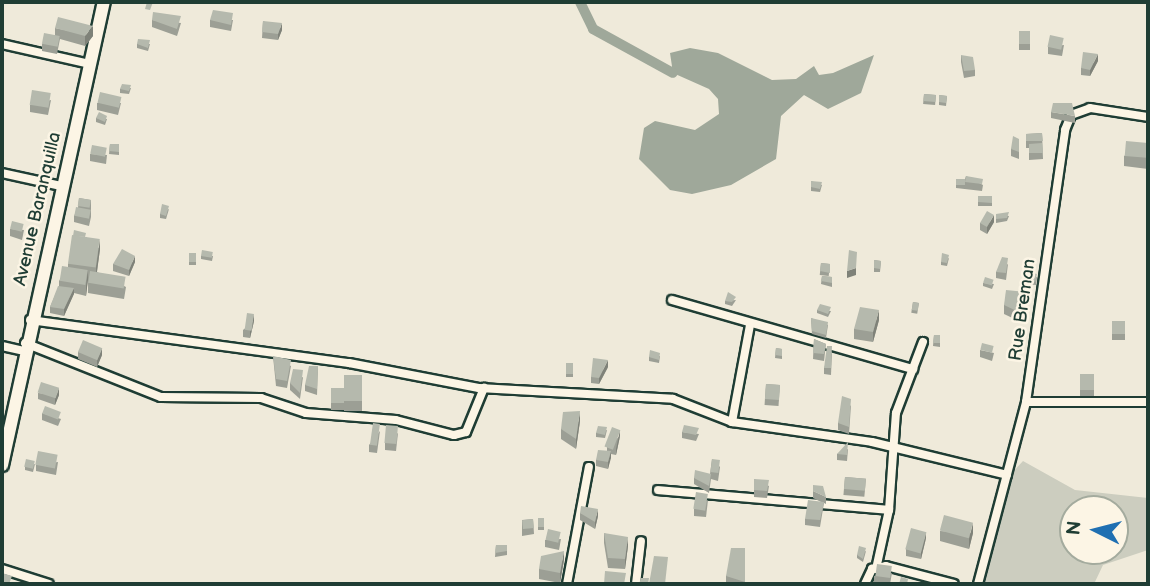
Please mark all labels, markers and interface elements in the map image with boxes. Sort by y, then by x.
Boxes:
street label: Avenue Baranquilla [10,130,66,288]
street label: Rue Breman [1005,258,1041,362]
north arrow [1059,495,1129,565]
text: N [1062,520,1087,536]

